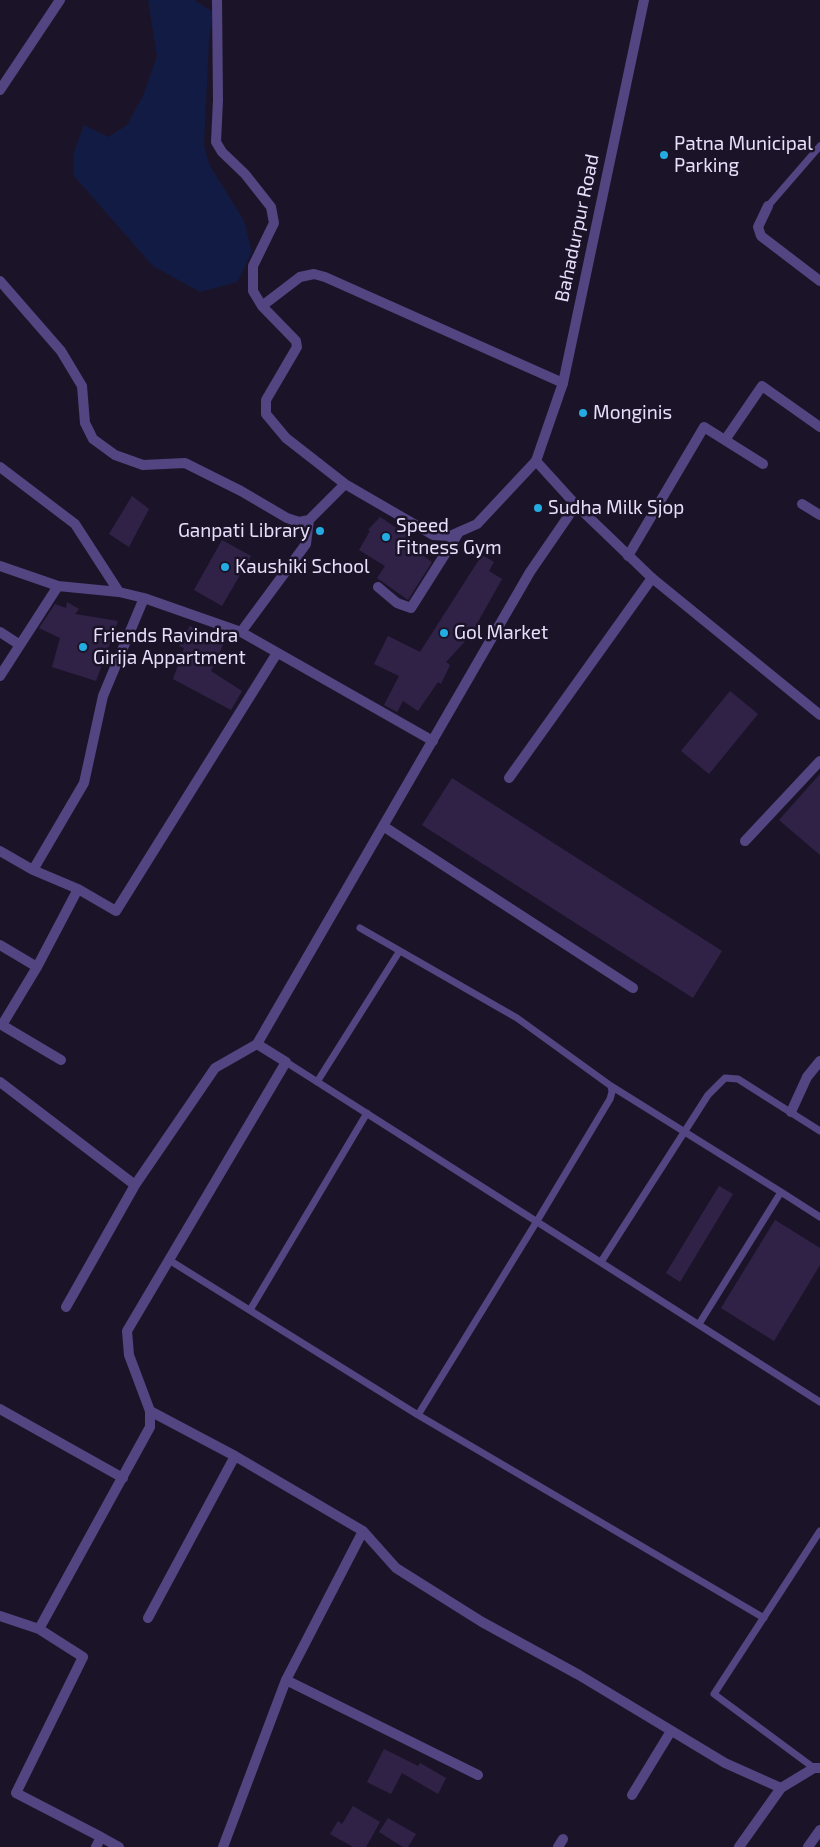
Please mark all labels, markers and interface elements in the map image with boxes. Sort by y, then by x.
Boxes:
place label: Patna Municipal Parking [674,133,813,177]
marker: Patna Municipal Parking [658,149,670,161]
street label: Bahadurpur Road [550,152,604,304]
place label: Monginis [593,402,672,424]
marker: Monginis [577,407,589,419]
place label: Sudha Milk Sjop [548,497,684,519]
marker: Sudha Milk Sjop [532,502,544,514]
place label: Speed Fitness Gym [396,515,502,559]
place label: Ganpati Library [178,520,310,542]
marker: Ganpati Library [314,525,326,537]
marker: Speed Fitness Gym [380,531,392,543]
place label: Kaushiki School [235,556,370,578]
marker: Kaushiki School [219,561,231,573]
place label: Gol Market [454,622,548,644]
place label: Friends Ravindra Girija Appartment [93,625,246,669]
marker: Gol Market [438,627,450,639]
marker: Friends Ravindra Girija Appartment [77,641,89,653]

